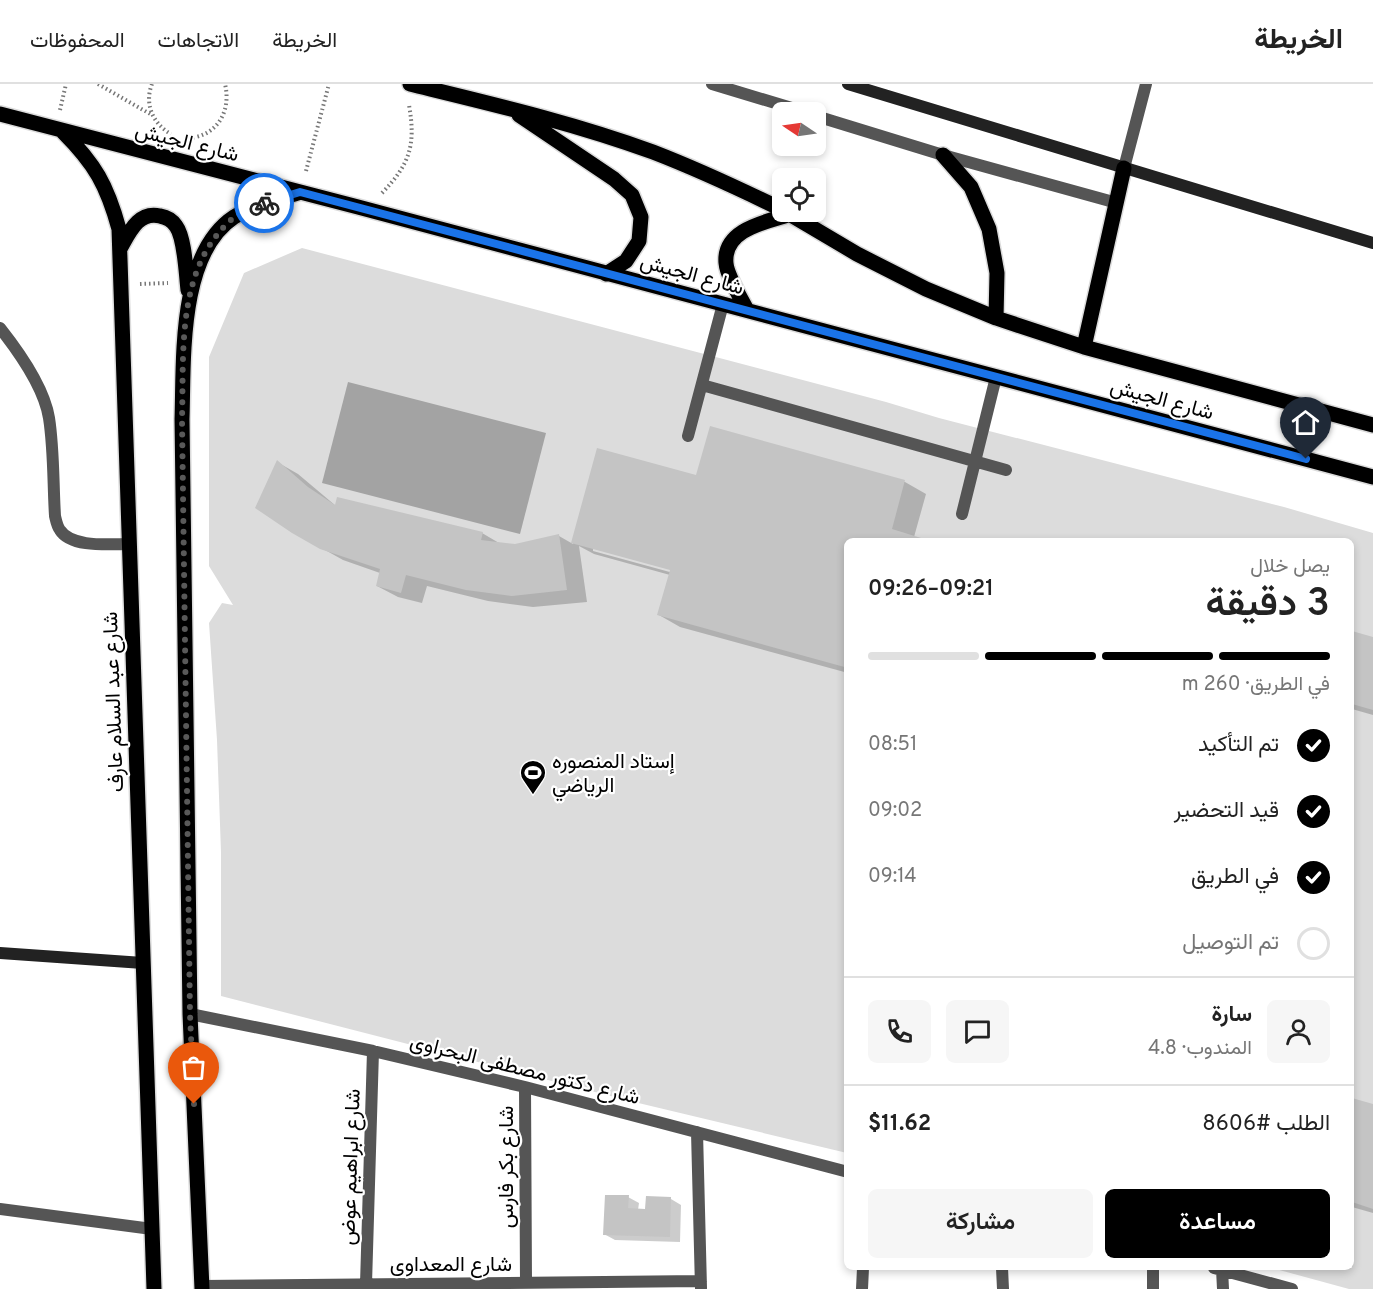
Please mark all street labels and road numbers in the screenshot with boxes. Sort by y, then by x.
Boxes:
street label: شارع الجيش [132,118,241,169]
street label: شارع الجيش [637,249,746,302]
street label: شارع الجيش [1107,374,1216,427]
street label: شارع عبد السلام عارف [98,611,131,793]
street label: شارع دكتور مصطفى البحراوى [407,1029,642,1112]
street label: شارع ابراهيم عوض [335,1088,368,1246]
street label: شارع بكر فارس [494,1106,521,1228]
street label: شارع المعداوى [390,1252,512,1279]

